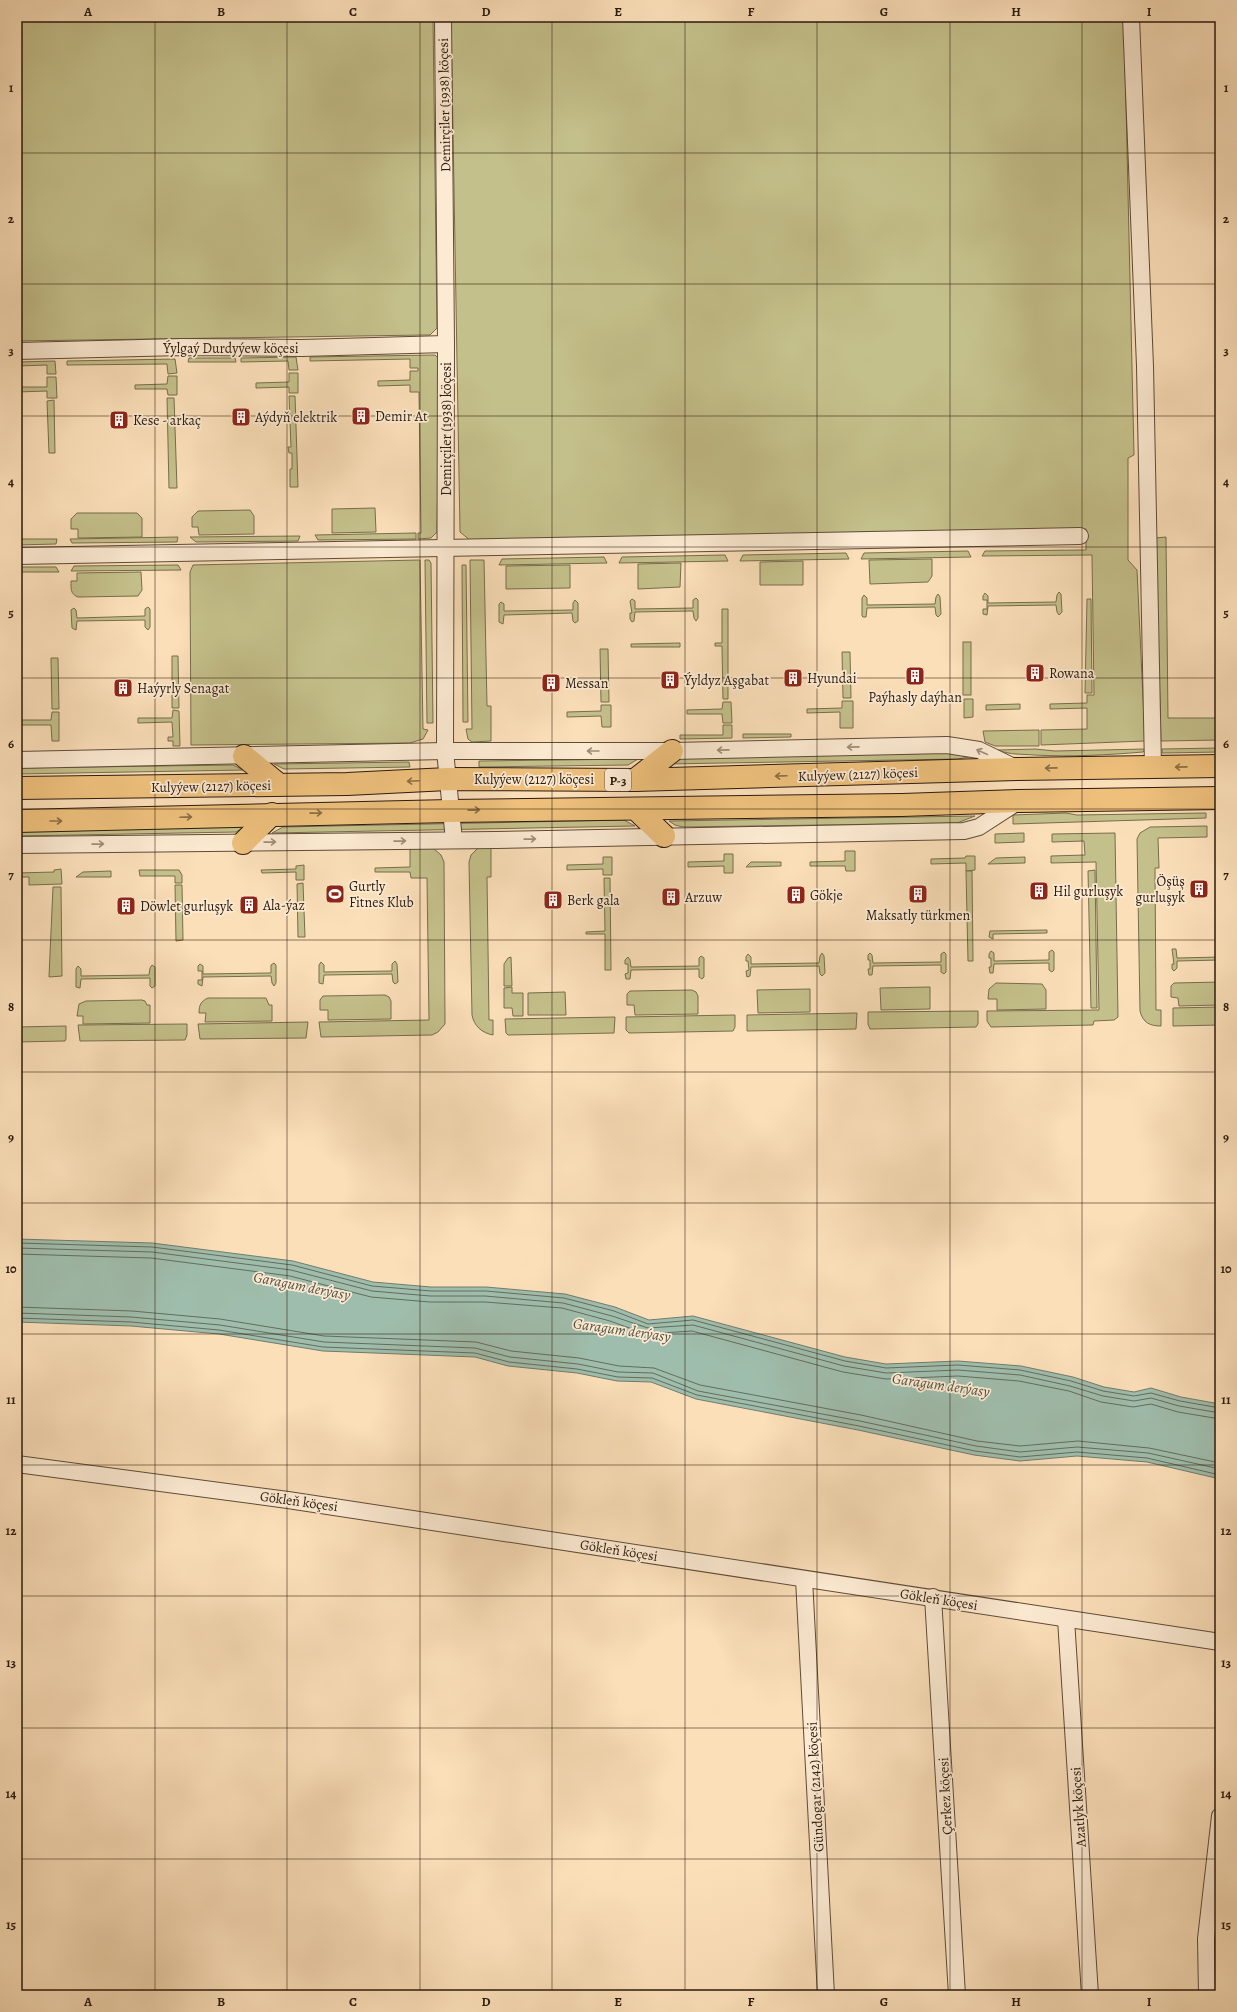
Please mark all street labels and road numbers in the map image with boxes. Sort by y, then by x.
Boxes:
street label: Demirçiler (1938) köçesi [434,38,455,172]
street label: Ýylgaý Durdyýew köçesi [162,339,299,358]
street label: Demirçiler (1938) köçesi [437,362,456,496]
street label: Kulyýew (2127) köçesi [798,763,919,786]
road number: P-3 [605,769,631,791]
street label: Kulyýew (2127) köçesi [474,770,594,789]
street label: Kulyýew (2127) köçesi [151,776,271,797]
street label: Gökleň köçesi [259,1487,339,1516]
street label: Gökleň köçesi [579,1535,659,1566]
street label: Gökleň köçesi [899,1584,979,1615]
street label: Gündogar (2142) köçesi [803,1721,828,1853]
street label: Çerkez köçesi [934,1757,957,1835]
street label: Azatlyk köçesi [1066,1766,1091,1849]

